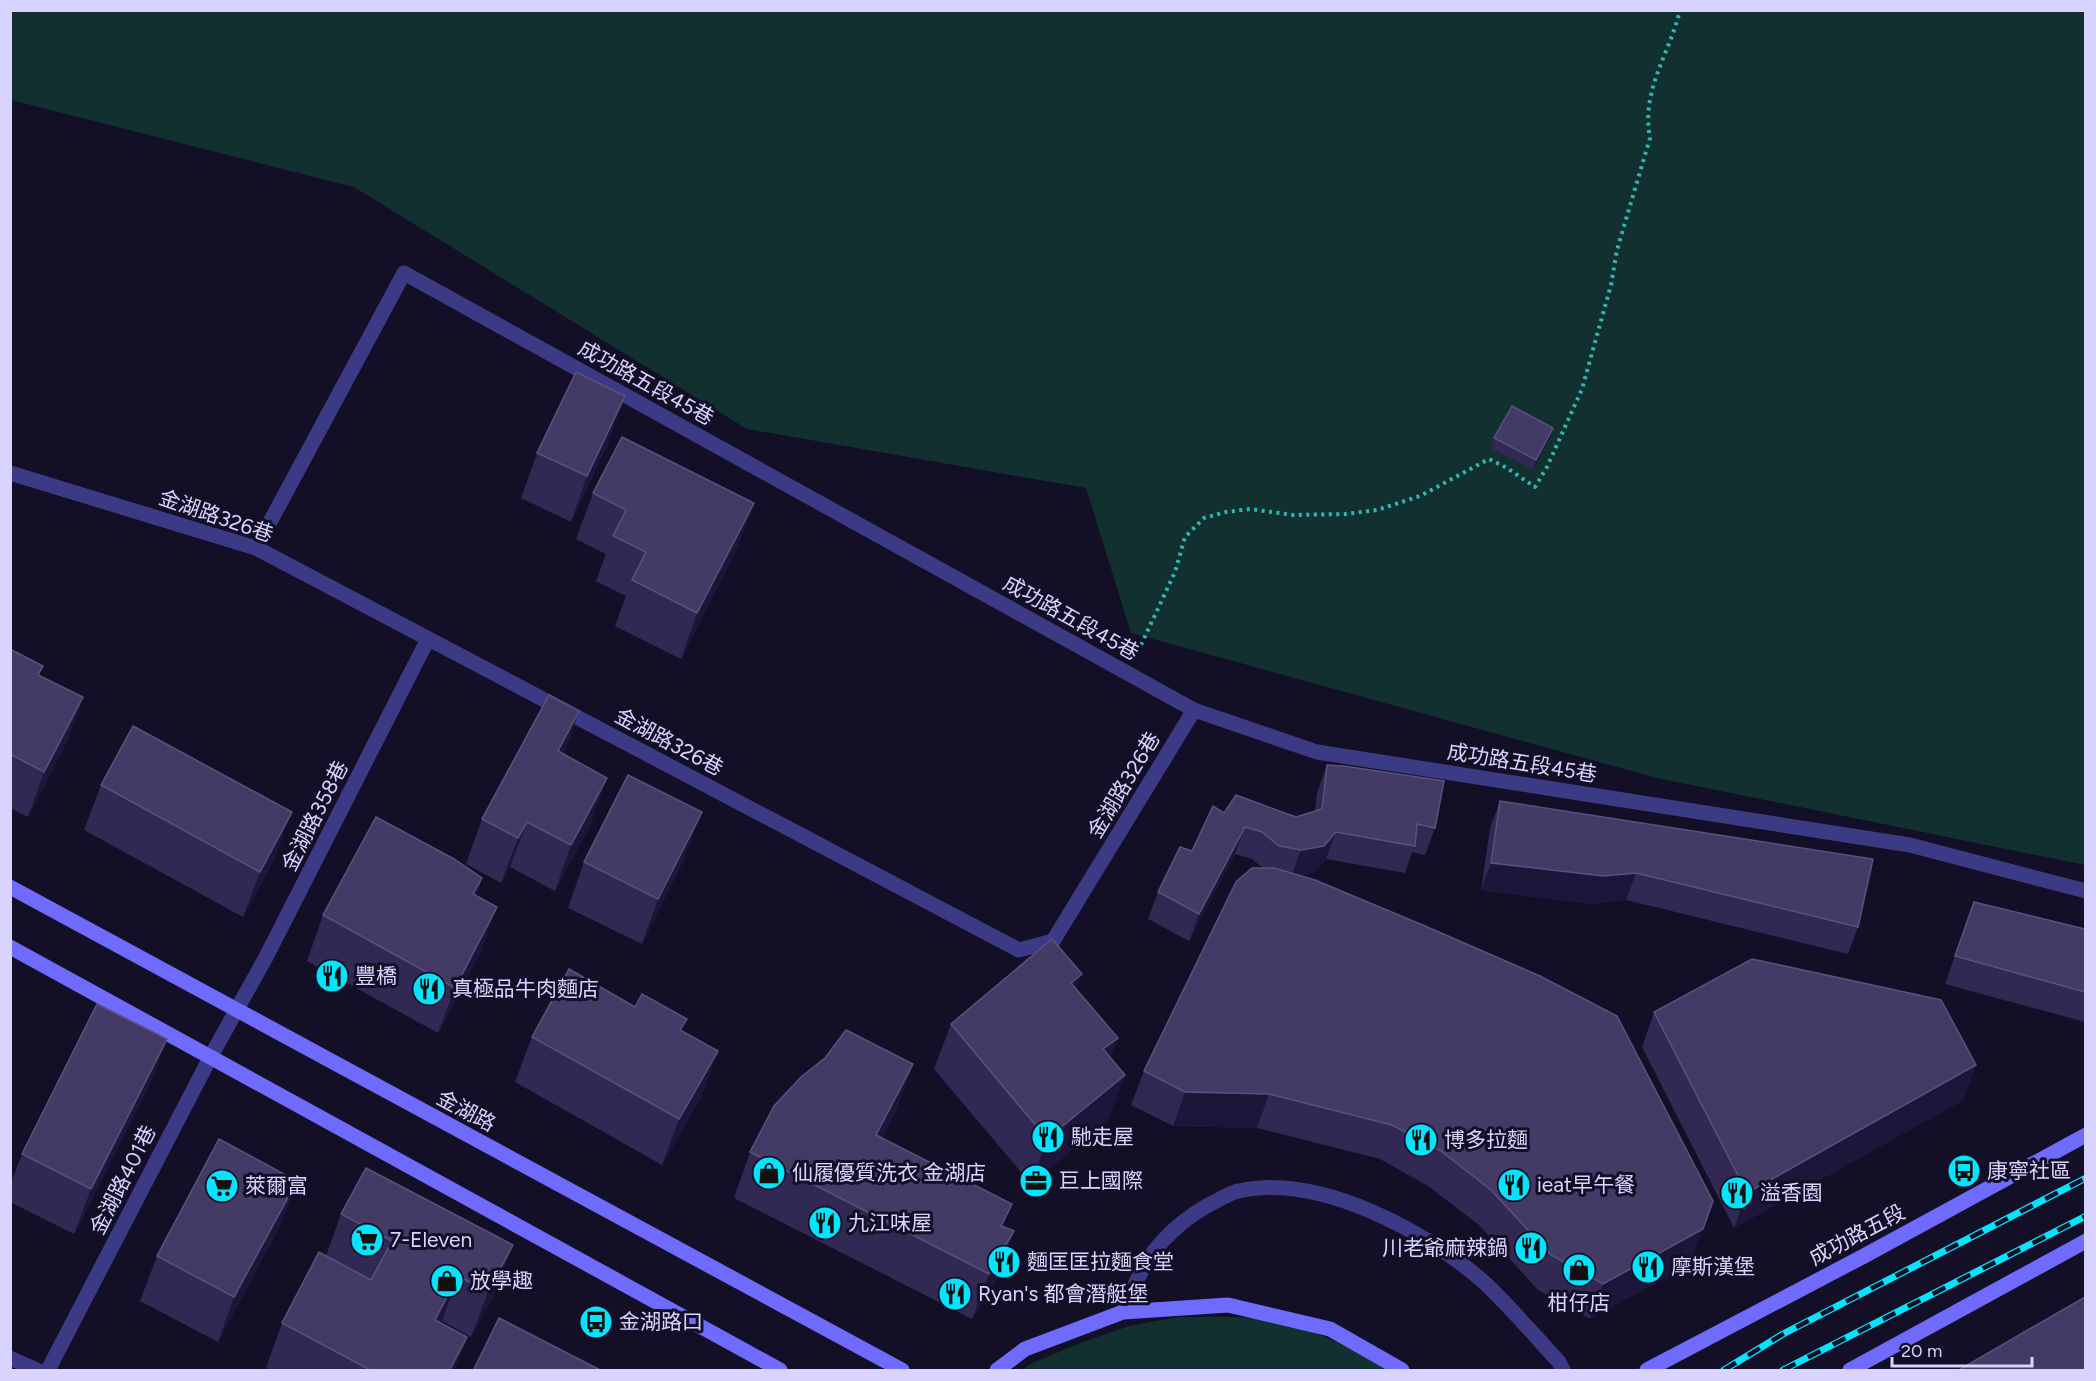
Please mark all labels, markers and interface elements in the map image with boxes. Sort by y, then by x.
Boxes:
street label: 成功路五段45巷 [574,335,718,430]
street label: 金湖路326巷 [156,484,277,547]
street label: 成功路五段45巷 [999,570,1143,665]
street label: 金湖路326巷 [611,703,728,781]
street label: 金湖路326巷 [1082,727,1165,842]
street label: 成功路五段45巷 [1445,738,1599,787]
street label: 金湖路358巷 [276,756,353,875]
restaurant icon: 豐橋 [314,958,350,994]
place label: 豐橋 [355,963,397,988]
restaurant icon: 真極品牛肉麵店 [411,971,447,1007]
place label: 真極品牛肉麵店 [452,976,599,1001]
street label: 金湖路 [433,1085,500,1136]
restaurant icon: 馳走屋 [1030,1119,1066,1155]
street label: 金湖路401巷 [84,1121,161,1239]
restaurant icon: 博多拉麵 [1403,1122,1439,1158]
place label: 馳走屋 [1071,1124,1134,1149]
place label: 博多拉麵 [1444,1127,1528,1152]
bus stop icon: 康寧社區 [1946,1153,1982,1189]
shop icon: 仙履優質洗衣 金湖店 [751,1155,787,1191]
place label: 康寧社區 [1987,1158,2071,1183]
place label: 仙履優質洗衣 金湖店 [792,1160,986,1185]
office icon: 巨上國際 [1018,1163,1054,1199]
restaurant icon: ieat早午餐 [1496,1167,1532,1203]
supermarket icon: 萊爾富 [204,1168,240,1204]
place label: 巨上國際 [1059,1168,1143,1193]
place label: ieat早午餐 [1537,1172,1635,1197]
place label: 萊爾富 [245,1173,308,1198]
restaurant icon: 溢香園 [1719,1175,1755,1211]
place label: 溢香園 [1760,1180,1823,1205]
street label: 成功路五段 [1805,1199,1909,1270]
restaurant icon: 九江味屋 [807,1205,843,1241]
place label: 九江味屋 [848,1210,932,1235]
supermarket icon: 7-Eleven [349,1222,385,1258]
place label: 7-Eleven [390,1227,472,1252]
restaurant icon: 川老爺麻辣鍋 [1513,1230,1549,1266]
place label: 川老爺麻辣鍋 [1382,1235,1508,1260]
restaurant icon: 麵匡匡拉麵食堂 [986,1244,1022,1280]
place label: 麵匡匡拉麵食堂 [1027,1249,1174,1274]
restaurant icon: 摩斯漢堡 [1630,1249,1666,1285]
shop icon: 柑仔店 [1561,1252,1597,1288]
place label: 摩斯漢堡 [1671,1254,1755,1279]
shop icon: 放學趣 [429,1263,465,1299]
place label: 放學趣 [470,1268,533,1293]
restaurant icon: Ryan's 都會潛艇堡 [937,1276,973,1312]
place label: Ryan's 都會潛艇堡 [978,1281,1148,1306]
place label: 柑仔店 [1548,1290,1611,1315]
bus stop icon: 金湖路口 [578,1304,614,1340]
place label: 金湖路口 [619,1309,703,1334]
scale bar [1892,1330,2032,1368]
text: 20 m [1901,1340,1942,1362]

